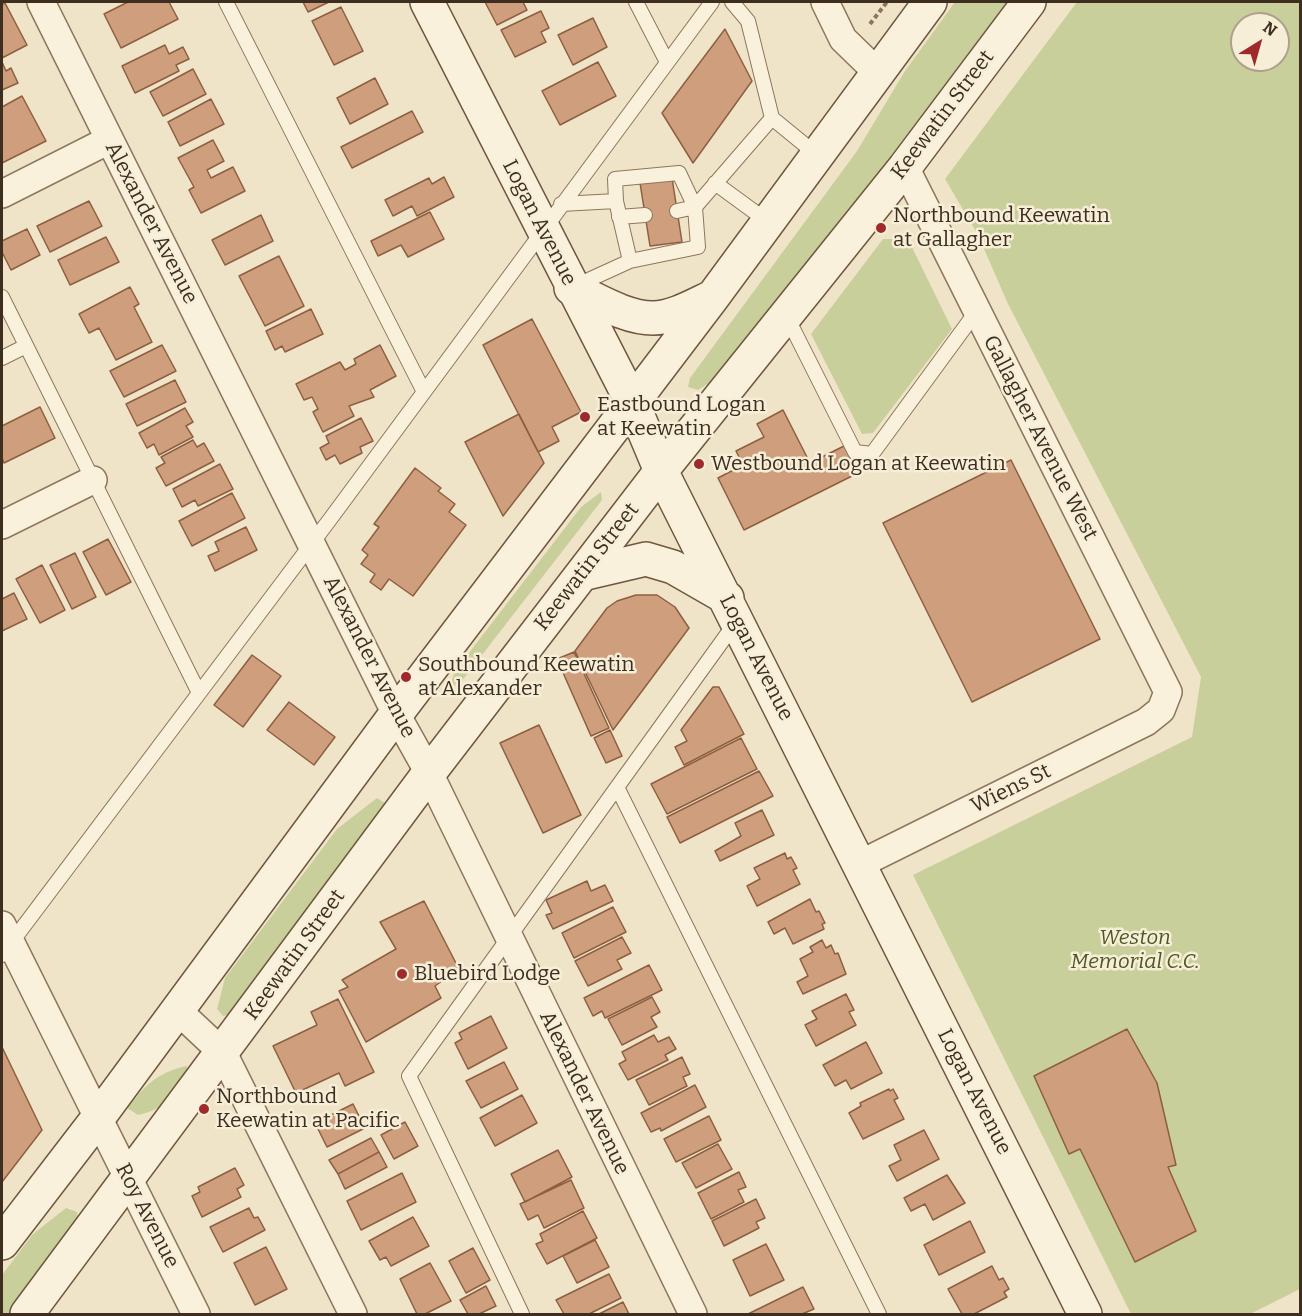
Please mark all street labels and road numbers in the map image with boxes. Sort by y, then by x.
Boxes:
street label: Keewatin Street [886,45,1000,185]
street label: Alexander Avenue [99,138,203,308]
street label: Logan Avenue [497,156,581,290]
street label: Gallagher Avenue West [977,331,1103,545]
street label: Keewatin Street [529,498,645,636]
street label: Alexander Avenue [317,572,421,742]
street label: Logan Avenue [714,591,798,725]
street label: Wiens St [967,759,1055,819]
street label: Keewatin Street [239,885,351,1025]
street label: Alexander Avenue [534,1007,634,1179]
street label: Logan Avenue [932,1025,1016,1159]
street label: Roy Avenue [110,1159,184,1273]

